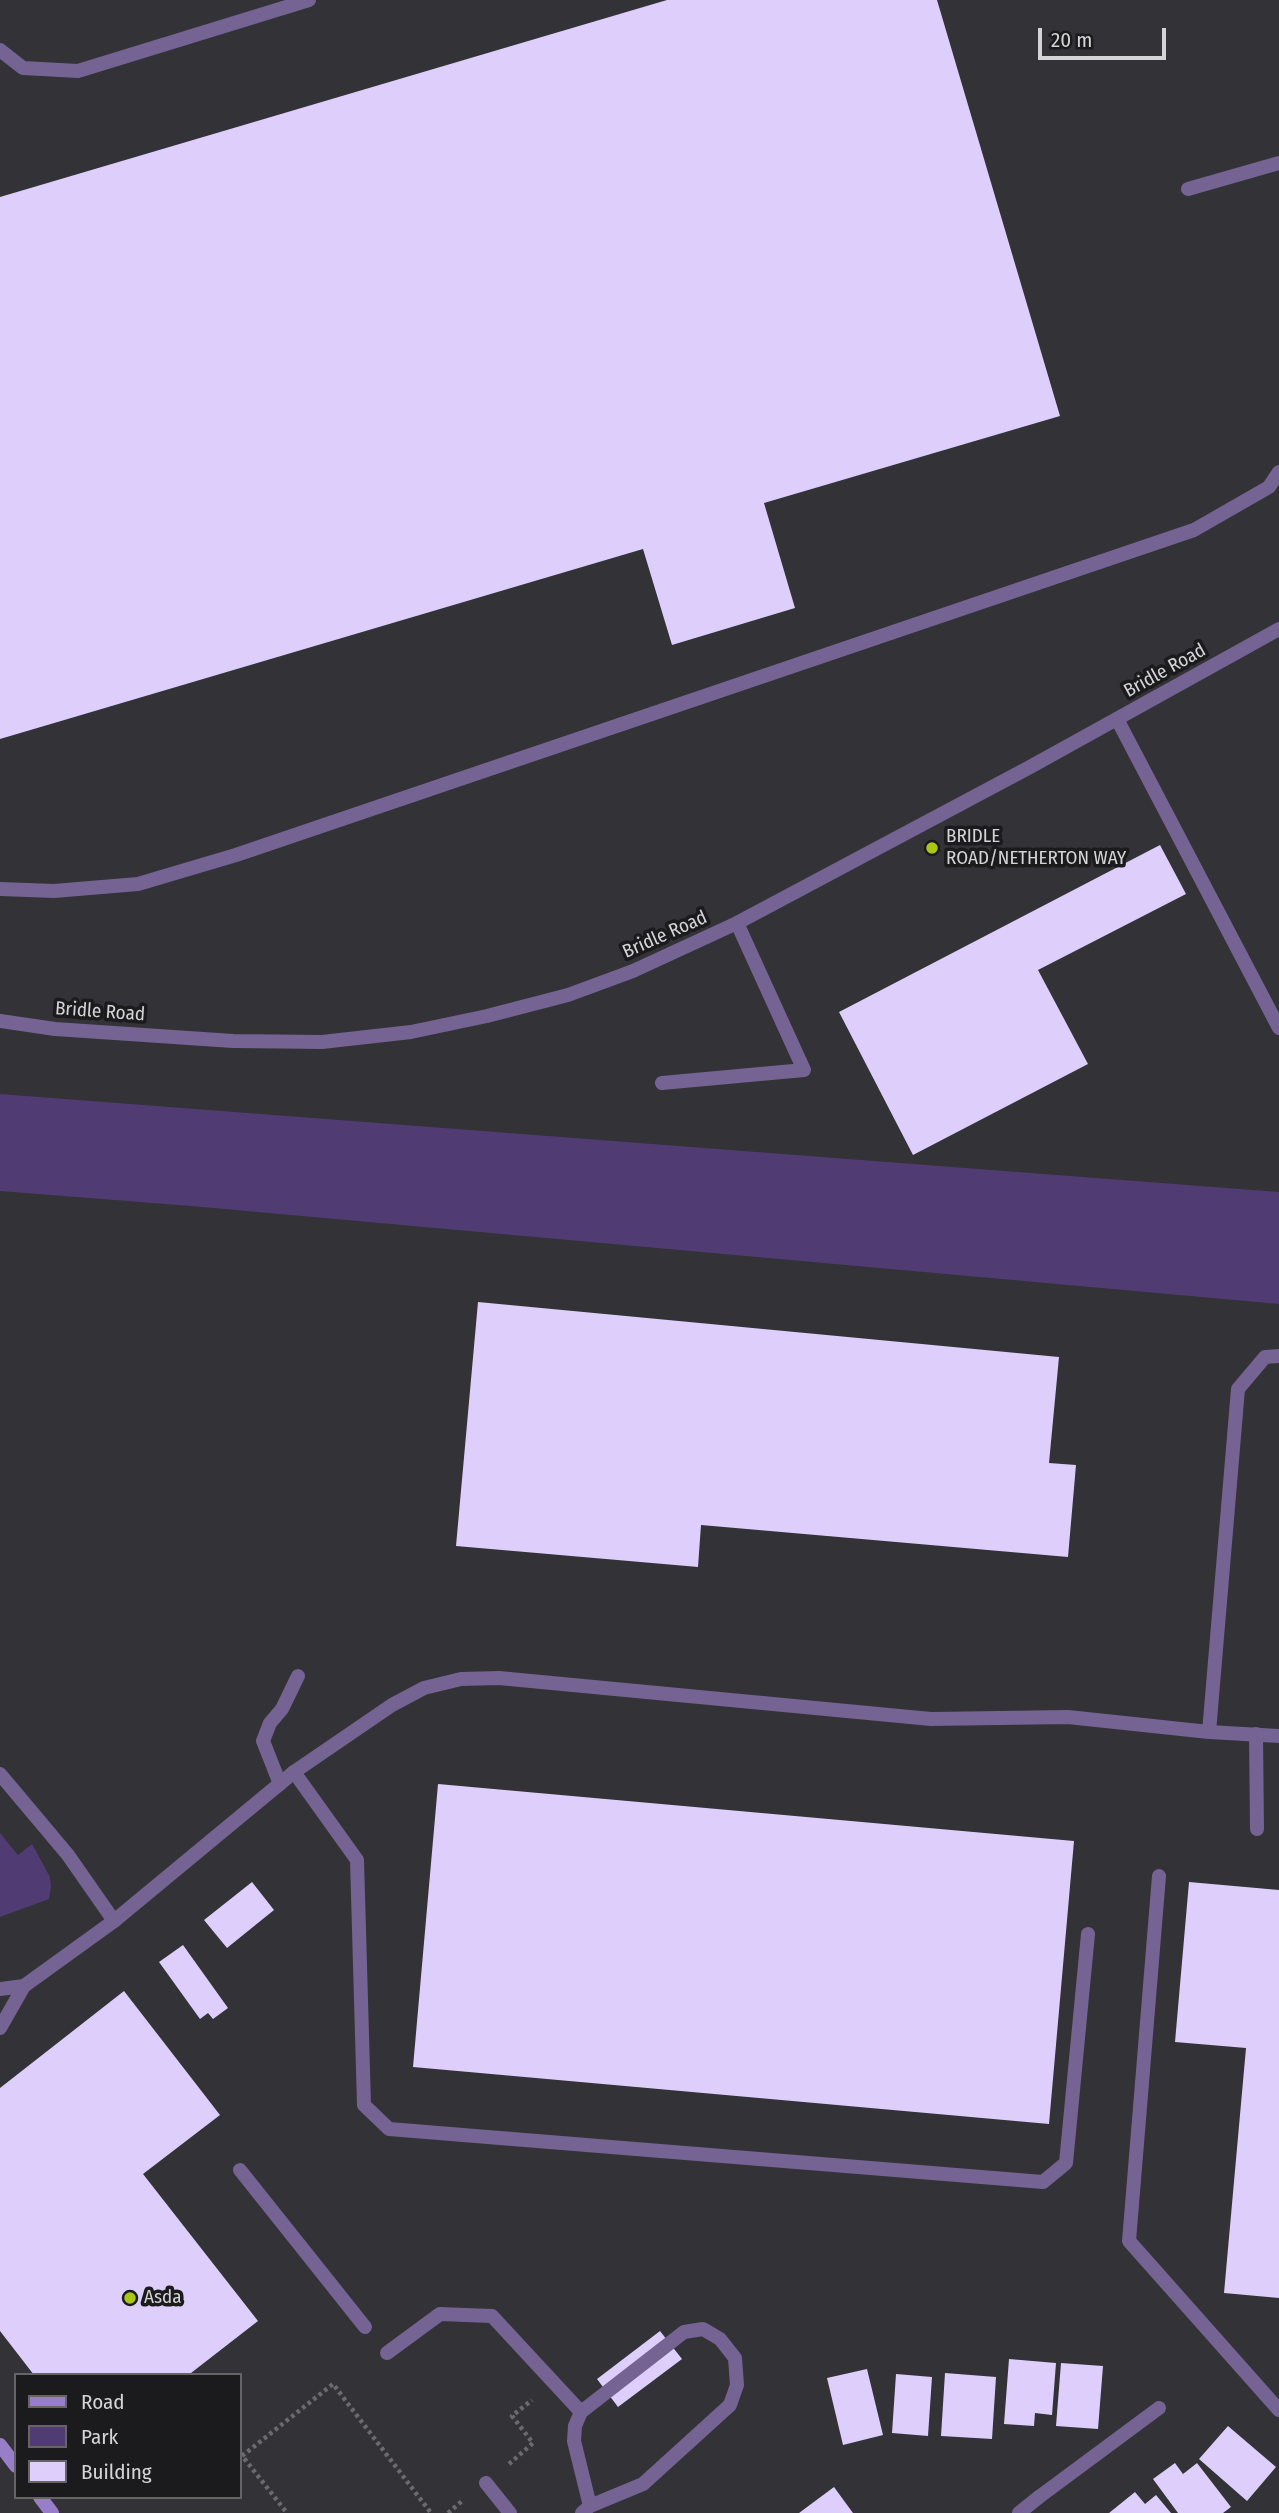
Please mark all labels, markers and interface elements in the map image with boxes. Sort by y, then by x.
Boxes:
scale bar [1041,14,1169,58]
text: 20 m [1051,27,1092,53]
street label: Bridle Road [1120,639,1210,703]
place label: BRIDLE ROAD/NETHERTON WAY [946,826,1126,870]
marker: BRIDLE ROAD/NETHERTON WAY [924,840,940,856]
street label: Bridle Road [619,906,711,964]
street label: Bridle Road [54,997,146,1027]
place label: Asda [144,2287,182,2309]
marker: Asda [122,2290,138,2306]
legend [14,2373,242,2499]
text: Road [81,2389,125,2415]
text: Park [81,2424,118,2450]
text: Building [81,2459,152,2485]

